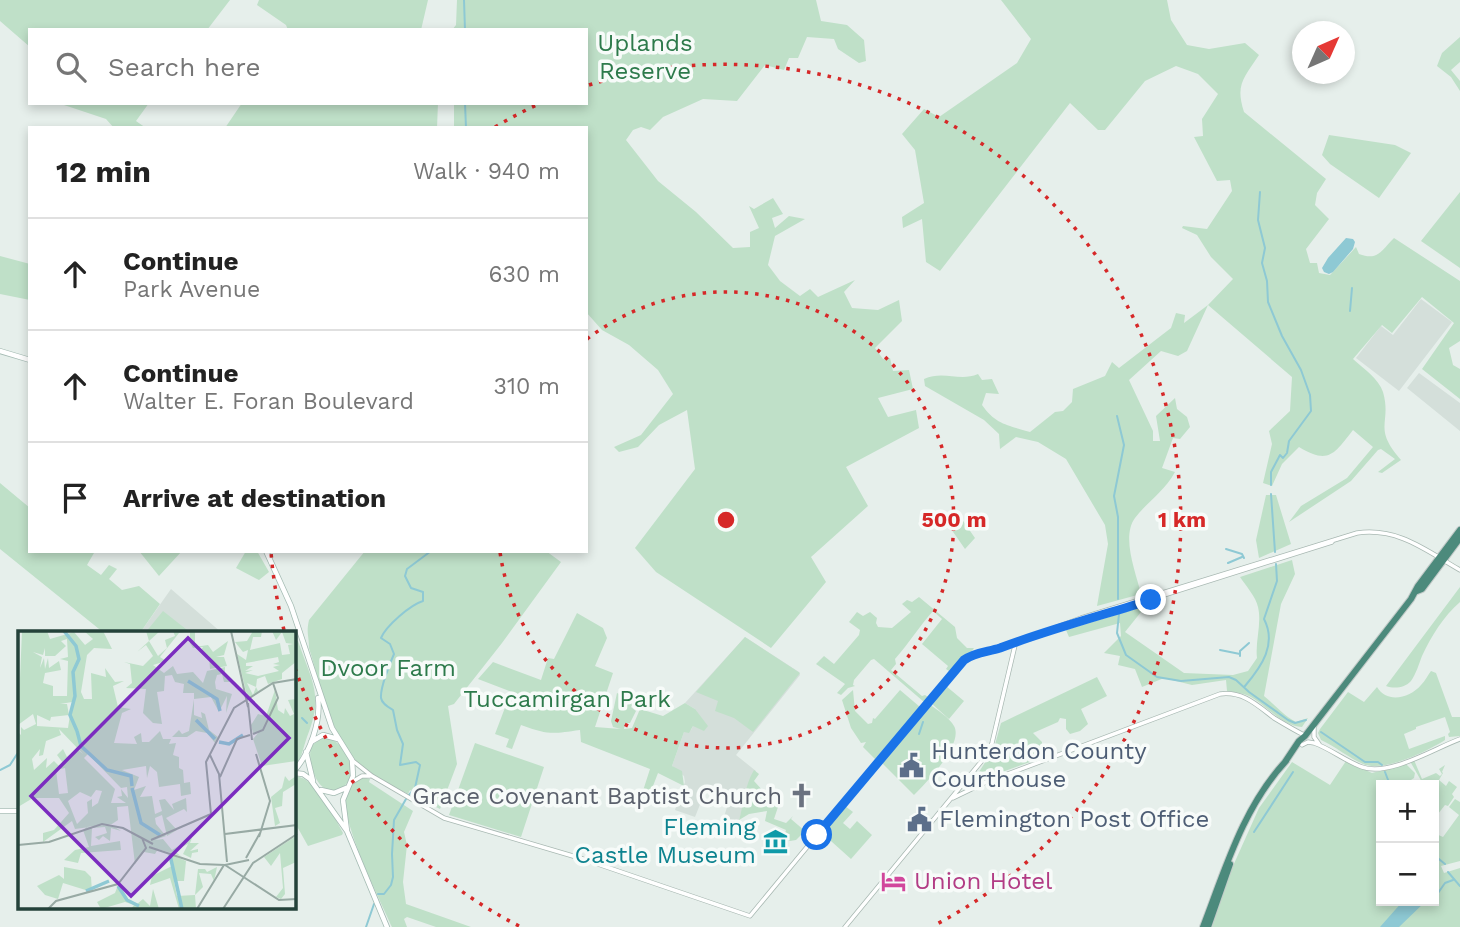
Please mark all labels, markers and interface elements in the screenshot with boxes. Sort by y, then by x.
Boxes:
north arrow [1292,21,1355,84]
search box [28,28,588,105]
park label: Uplands Reserve [597,29,693,85]
icon: search [52,48,90,86]
text: Search here [108,52,260,82]
text: 12 min [56,154,151,189]
text: Walk · 940 m [413,158,560,185]
text: Continue [123,246,239,276]
icon: ahead [56,255,94,293]
text: 630 m [489,261,560,288]
text: Park Avenue [123,276,260,303]
text: Continue [123,358,239,388]
icon: ahead [56,367,94,405]
text: 310 m [494,373,560,400]
text: Walter E. Foran Boulevard [123,388,414,415]
icon: arrive [56,479,94,517]
text: Arrive at destination [123,483,386,513]
text: 500 m [921,507,987,532]
text: 1 km [1158,507,1206,532]
centre of rings [714,508,738,532]
route end [1135,584,1166,615]
inset map [18,631,296,909]
park label: Dvoor Farm [320,654,456,682]
park label: Tuccamirgan Park [463,685,671,713]
place label: Hunterdon County Courthouse [931,737,1147,793]
public building icon: Hunterdon County Courthouse [897,751,925,779]
map controls [1376,780,1439,906]
button: + [1376,780,1439,843]
place label: Grace Covenant Baptist Church [412,782,782,810]
church icon: Grace Covenant Baptist Church [788,782,816,810]
public building icon: Flemington Post Office [905,805,933,833]
place label: Flemington Post Office [939,805,1209,833]
place label: Fleming Castle Museum [575,813,756,869]
route start [801,819,832,850]
museum icon: Fleming Castle Museum [762,827,790,855]
button: − [1376,843,1439,906]
hotel icon: Union Hotel [880,867,908,895]
place label: Union Hotel [914,867,1053,895]

